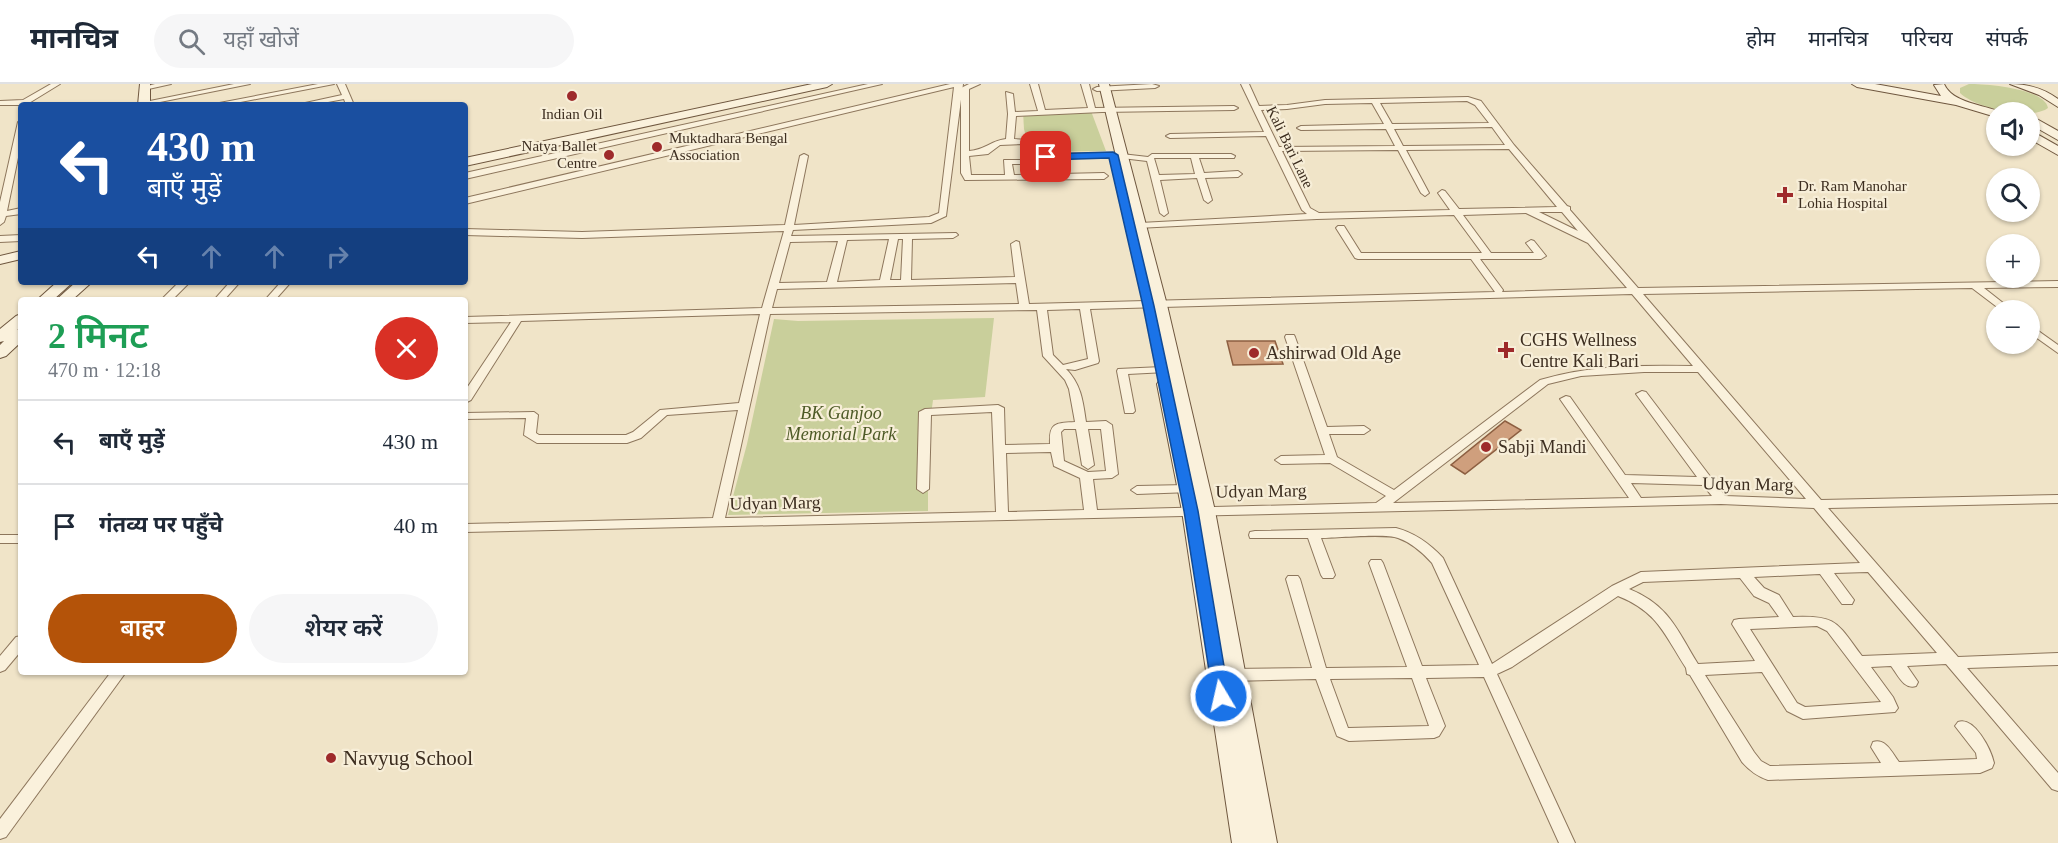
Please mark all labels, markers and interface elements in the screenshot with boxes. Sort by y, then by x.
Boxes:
search box [154,14,574,68]
text: मानचित्र [30,23,118,54]
icon: search [175,25,208,58]
text: यहाँ खोजें [223,27,299,52]
text: होम [1746,27,1775,51]
text: मानचित्र [1808,27,1868,51]
text: परिचय [1901,27,1953,51]
text: संपर्क [1986,27,2028,51]
marker: Indian Oil [565,89,579,103]
map controls [1986,102,2040,354]
button: sound [1986,102,2040,156]
street label: Kali Bari Lane [1263,103,1317,191]
place label: Indian Oil [541,106,603,122]
text: 430 m [147,124,256,170]
icon: left [48,126,126,204]
place label: Muktadhara Bengal Association [669,130,788,163]
pin [1020,131,1071,182]
place label: Natya Ballet Centre [522,138,598,171]
marker: Muktadhara Bengal Association [650,140,664,154]
icon: arrive [1029,140,1062,173]
marker: Natya Ballet Centre [602,148,616,162]
button: search [1986,168,2040,222]
text: बाएँ मुड़ें [147,173,222,203]
place label: Dr. Ram Manohar Lohia Hospital [1798,178,1907,211]
marker: Dr. Ram Manohar Lohia Hospital [1776,186,1794,204]
button: + [1986,234,2040,288]
icon: left [132,240,165,273]
icon: ahead [195,240,228,273]
icon: ahead [258,240,291,273]
icon: right [321,240,354,273]
button: − [1986,300,2040,354]
text: 2 मिनट [48,316,148,356]
button: close [375,317,438,380]
place label: CGHS Wellness Centre Kali Bari [1520,330,1639,371]
marker: CGHS Wellness Centre Kali Bari [1497,341,1515,359]
place label: Ashirwad Old Age [1266,343,1401,363]
marker: Ashirwad Old Age [1247,346,1261,360]
text: 470 m · 12:18 [48,359,161,381]
park label: BK Ganjoo Memorial Park [785,403,897,444]
icon: left [48,426,81,459]
text: बाएँ मुड़ें [99,428,165,453]
text: 430 m [382,429,438,454]
place label: Sabji Mandi [1498,437,1587,457]
marker: Sabji Mandi [1479,440,1493,454]
street label: Udyan Marg [1702,473,1794,495]
street label: Udyan Marg [1215,480,1307,502]
street label: Udyan Marg [729,492,821,514]
icon: arrive [48,510,81,543]
text: गंतव्य पर पहुँचे [99,512,223,537]
text: 40 m [393,513,438,538]
button: बाहर [48,594,237,663]
button: शेयर करें [249,594,438,663]
position arrow [1189,664,1253,728]
place label: Navyug School [343,746,473,770]
marker: Navyug School [324,751,338,765]

